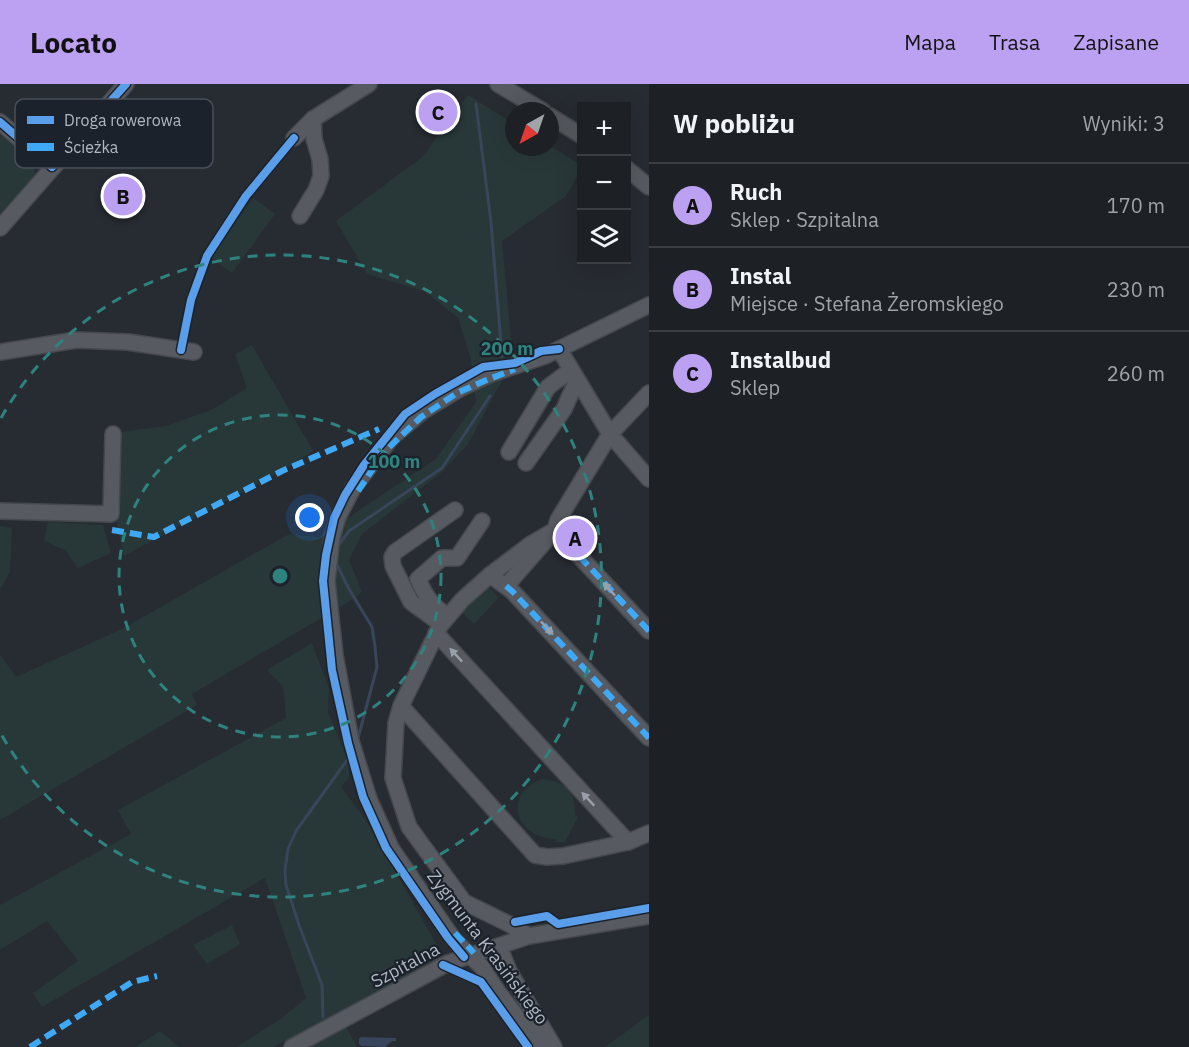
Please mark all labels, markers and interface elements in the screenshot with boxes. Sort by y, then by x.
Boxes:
text: Locato [30,24,117,61]
text: Mapa [904,28,956,56]
text: Trasa [989,28,1040,56]
text: Zapisane [1073,28,1159,56]
pin: C [418,90,458,135]
legend [15,99,213,168]
north arrow [505,102,559,156]
map controls [577,102,631,264]
button: + [577,102,631,156]
text: W pobliżu [673,106,795,140]
text: Droga rowerowa [64,110,182,130]
text: Wyniki: 3 [1083,110,1165,137]
text: Ścieżka [64,136,119,157]
button: − [577,156,631,210]
pin: B [104,174,142,218]
text: Ruch [730,177,782,206]
text: A [686,192,699,219]
text: 170 m [1107,192,1165,219]
text: Sklep · Szpitalna [730,206,879,233]
button: layers [577,210,631,264]
text: Instal [730,261,791,290]
text: B [686,276,699,303]
text: 230 m [1107,276,1165,303]
text: Miejsce · Stefana Żeromskiego [730,290,1004,317]
text: 200 m [481,337,533,360]
text: Instalbud [730,345,831,374]
text: C [686,360,699,387]
text: 260 m [1107,360,1165,387]
text: Sklep [730,374,780,401]
text: 100 m [368,450,420,473]
your location [295,503,324,532]
pin: A [556,516,594,560]
centre of rings [270,566,290,586]
one-way arrow [602,581,616,596]
one-way arrow [540,620,553,635]
one-way arrow [450,648,464,662]
one-way arrow [582,792,595,807]
street label: Zygmunta Krasińskiego [422,865,554,1029]
street label: Szpitalna [367,937,444,993]

